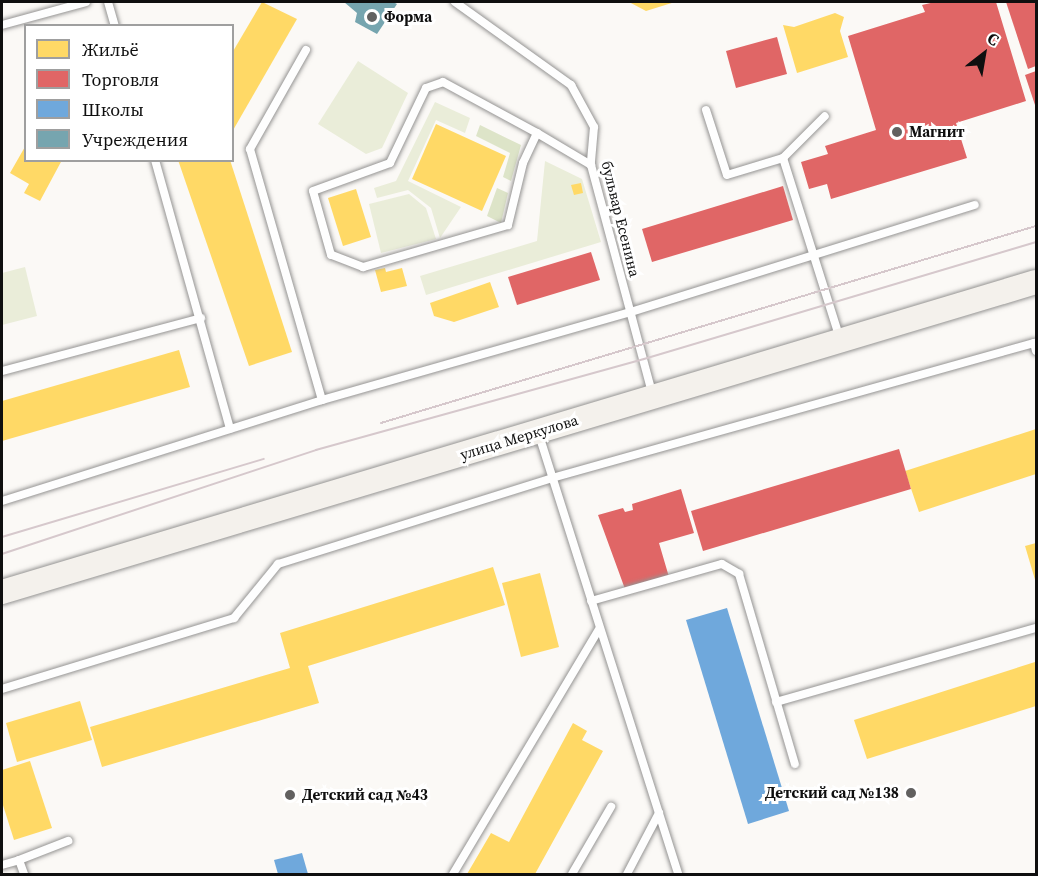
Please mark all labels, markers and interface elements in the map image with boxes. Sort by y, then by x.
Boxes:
place label: Форма [384,8,432,26]
marker: Форма [365,10,379,24]
legend [24,24,234,162]
north arrow [954,24,1014,84]
text: С [983,27,1003,51]
text: Жильё [82,37,139,62]
text: Торговля [82,67,159,92]
text: Школы [82,97,144,122]
place label: Магнит [909,123,965,141]
marker: Магнит [890,125,904,139]
text: Учреждения [82,127,188,152]
street label: бульвар Есенина [598,159,644,279]
street label: улица Меркулова [458,410,580,464]
place label: Детский сад №138 [765,784,899,802]
place label: Детский сад №43 [302,786,428,804]
marker: Детский сад №138 [904,786,918,800]
marker: Детский сад №43 [283,788,297,802]

